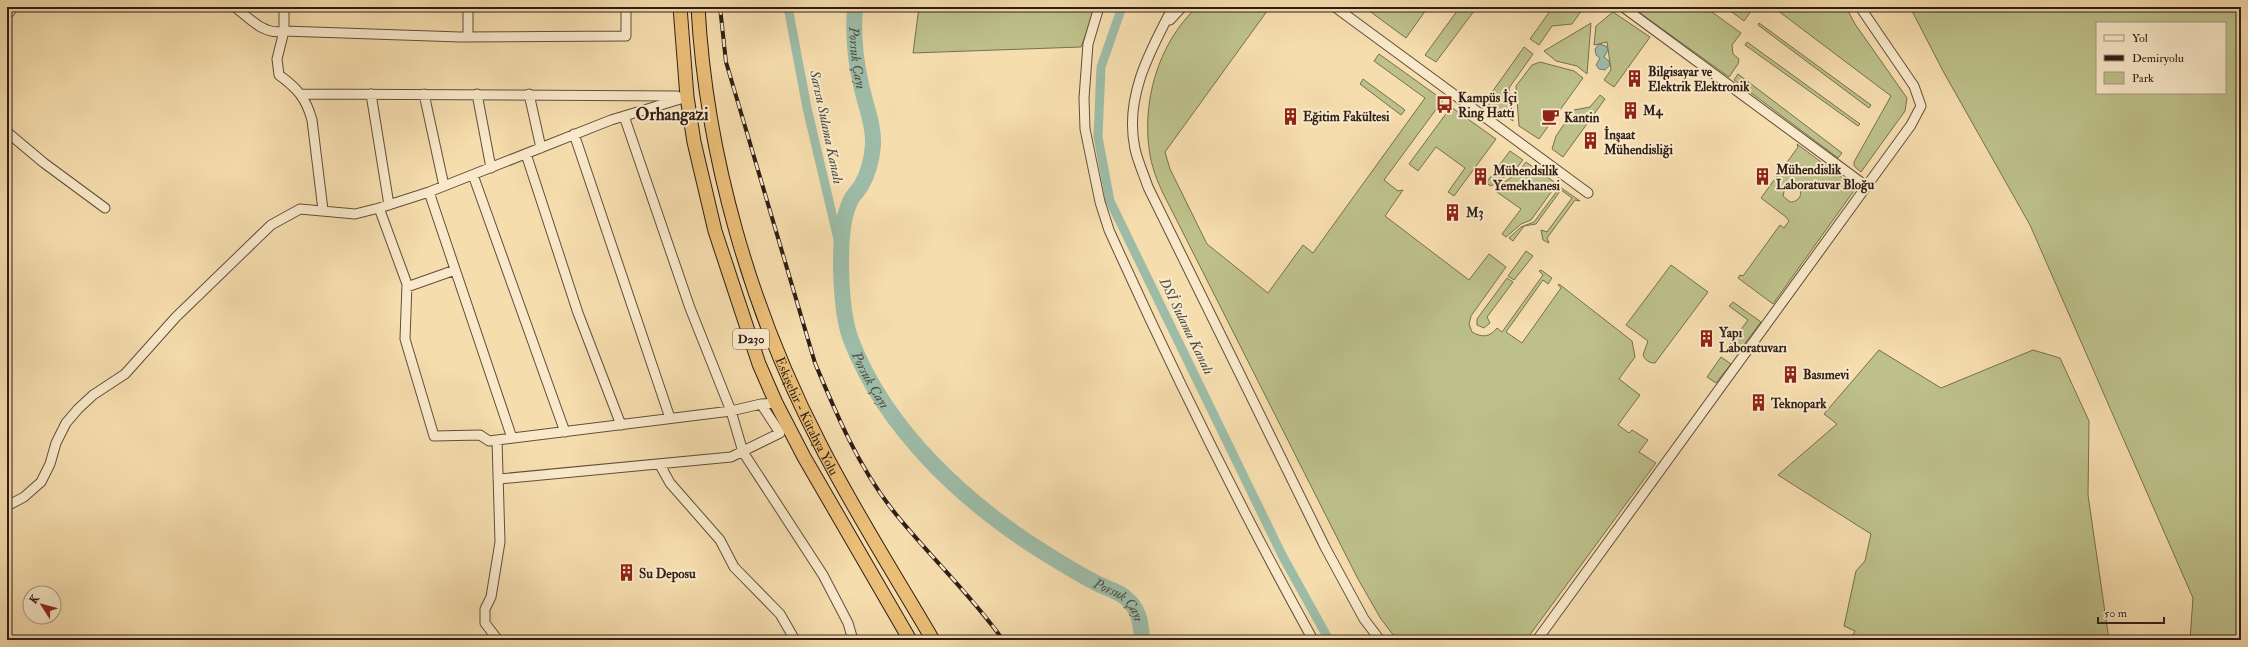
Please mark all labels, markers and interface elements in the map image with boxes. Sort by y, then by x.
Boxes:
legend [2096,22,2226,94]
water label: Porsuk Çayı [845,26,870,91]
text: Yol [2132,31,2148,46]
text: Demiryolu [2132,51,2184,66]
place label: Bilgisayar ve Elektrik Elektronik [1648,64,1750,95]
water label: Sarısu Sulama Kanalı [806,68,847,186]
building icon: Bilgisayar ve Elektrik Elektronik [1625,68,1645,88]
text: Park [2132,71,2154,86]
place label: Kampüs İçi Ring Hattı [1458,89,1517,122]
bus stop icon: Kampüs İçi Ring Hattı [1435,94,1455,114]
building icon: M4 [1620,100,1640,120]
place label: M4 [1642,103,1664,119]
district label: Orhangazi [636,104,709,126]
building icon: Eğitim Fakültesi [1280,106,1300,126]
cafe icon: Kantin [1541,107,1561,127]
place label: Eğitim Fakültesi [1303,109,1390,126]
place label: Kantin [1564,110,1600,126]
place label: İnşaat Mühendisliği [1603,126,1673,159]
building icon: İnşaat Mühendisliği [1581,131,1601,151]
place label: Mühendislik Laboratuvar Bloğu [1775,162,1874,194]
place label: Mühendsilik Yemekhanesi [1492,163,1561,194]
building icon: Mühendislik Laboratuvar Bloğu [1753,166,1773,186]
building icon: Mühendsilik Yemekhanesi [1470,167,1490,187]
building icon: M3 [1443,202,1463,222]
place label: M3 [1465,205,1484,221]
water label: DSİ Sulama Kanalı [1155,274,1217,378]
place label: Yapı Laboratuvarı [1718,325,1787,356]
road number: D230 [733,329,769,349]
building icon: Yapı Laboratuvarı [1696,329,1716,349]
water label: Porsuk Çayı [847,348,893,412]
street label: Eskişehir - Kütahya Yolu [771,355,842,478]
building icon: Basımevi [1780,364,1800,384]
place label: Basımevi [1803,367,1850,383]
building icon: Teknopark [1748,393,1768,413]
place label: Teknopark [1770,396,1827,413]
building icon: Su Deposu [616,563,636,583]
place label: Su Deposu [639,566,696,583]
water label: Porsuk Çayı [1090,575,1148,623]
north arrow [22,585,62,625]
text: K [27,591,43,606]
scale bar [2098,599,2164,625]
text: 50 m [2104,606,2128,621]

